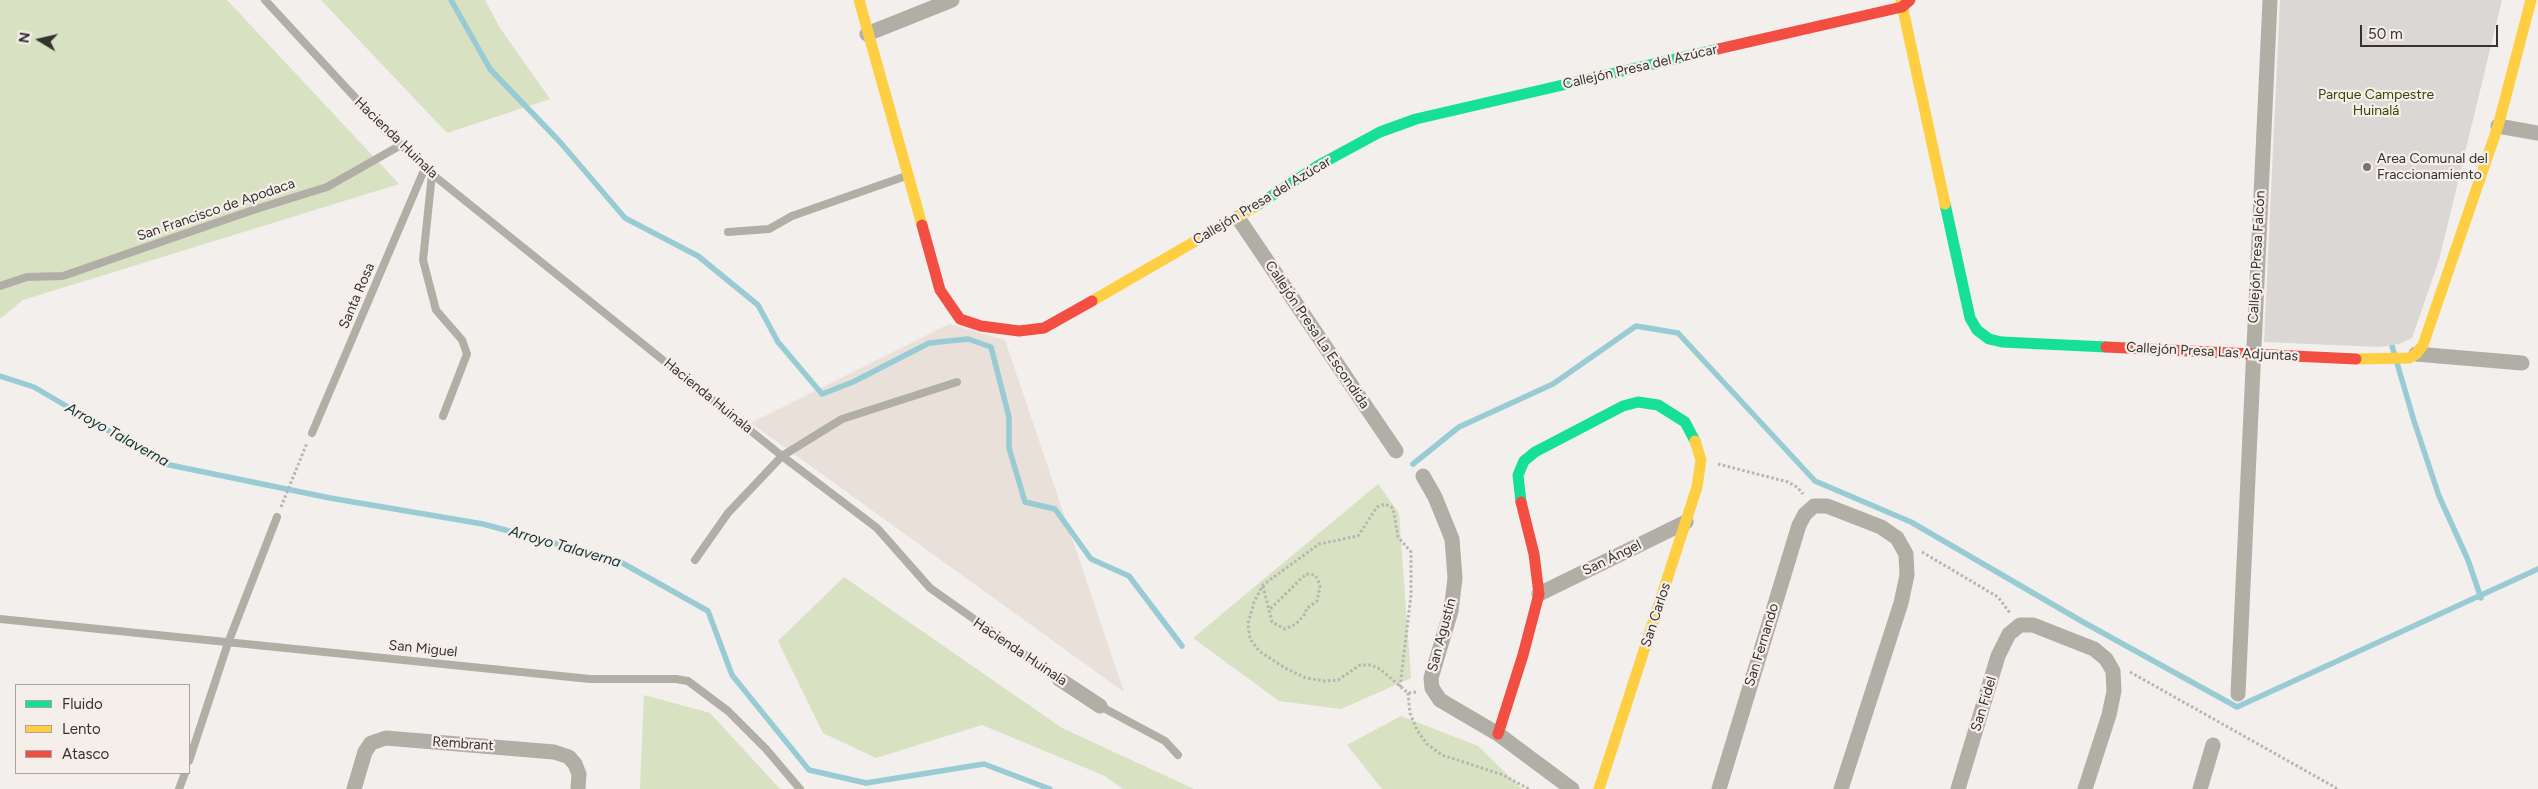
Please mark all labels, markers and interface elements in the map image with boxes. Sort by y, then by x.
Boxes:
north arrow [15,15,65,65]
scale bar [2363,15,2500,47]
text: 50 m [2368,25,2403,43]
text: N [15,31,34,44]
street label: Callejón Presa del Azúcar [1561,41,1719,93]
park label: Parque Campestre Huinalá [2318,87,2434,120]
street label: Hacienda Huinala [351,94,441,182]
place label: Area Comunal del Fraccionamiento [2377,151,2488,184]
street label: Callejón Presa del Azúcar [1190,153,1334,249]
marker: Area Comunal del Fraccionamiento [2361,161,2373,173]
street label: San Francisco de Apodaca [135,175,297,245]
street label: Callejón Presa Falcón [2245,190,2269,324]
street label: Callejón Presa La Escondida [1261,258,1373,412]
street label: Santa Rosa [336,261,378,331]
street label: Callejón Presa Las Adjuntas [2126,339,2298,365]
street label: Hacienda Huinala [660,355,756,437]
water label: Arroyo Talaverna [62,399,172,471]
water label: Arroyo Talaverna [507,522,623,572]
street label: San Ángel [1580,537,1644,579]
street label: San Carlos [1638,581,1674,649]
street label: San Agustín [1424,596,1460,674]
street label: San Fernando [1741,601,1783,689]
street label: Hacienda Huinala [970,614,1070,690]
street label: San Miguel [388,637,458,661]
street label: San Fidel [1968,674,2000,734]
legend [15,684,190,774]
text: Fluido [62,695,103,713]
text: Lento [62,720,101,738]
street label: Rembrant [432,733,494,755]
text: Atasco [62,745,109,763]

